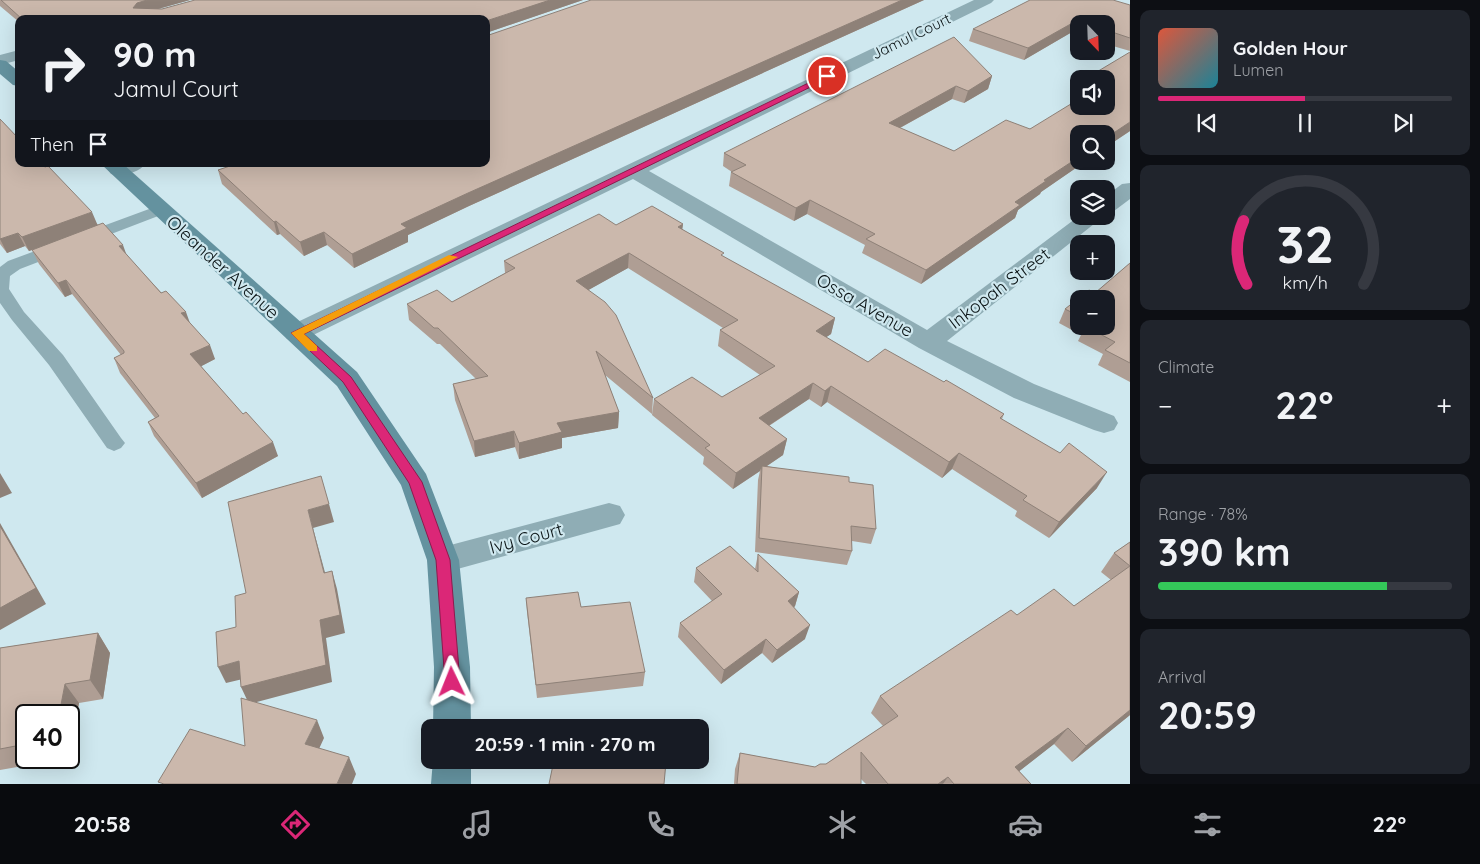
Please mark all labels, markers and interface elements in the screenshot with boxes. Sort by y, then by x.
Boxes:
street label: Jamul Court [868,9,954,63]
north arrow [1070,15,1115,60]
map controls [1070,15,1115,335]
text: 90 m [113,32,196,76]
icon: right [30,35,95,100]
text: Golden Hour [1233,36,1348,60]
pin [806,55,848,97]
text: Lumen [1233,60,1284,80]
icon: arrive [813,62,841,90]
button: sound [1070,70,1115,115]
text: Jamul Court [113,75,239,103]
icon: previous [1193,109,1221,137]
icon: pause [1291,109,1319,137]
icon: next [1389,109,1417,137]
button: search [1070,125,1115,170]
icon: arrive [84,130,112,158]
text: Then [30,132,74,156]
button: layers [1070,180,1115,225]
street label: Oleander Avenue [162,210,284,324]
text: 32 [1276,211,1334,276]
button: + [1070,235,1115,280]
street label: Inkopah Street [944,242,1054,334]
street label: Ossa Avenue [812,268,918,342]
text: km/h [1282,271,1328,293]
button: − [1070,290,1115,335]
text: Climate [1158,357,1214,377]
text: 22° [1275,381,1333,429]
text: − [1158,388,1173,423]
text: + [1436,388,1452,423]
text: Range · 78% [1158,504,1248,524]
street label: Ivy Court [487,517,565,559]
text: 390 km [1158,528,1291,576]
position arrow [425,655,477,707]
text: Arrival [1158,667,1206,687]
text: 20:59 [1158,691,1257,739]
speed limit sign: 40 [15,704,80,769]
text: 20:59 · 1 min · 270 m [475,732,655,756]
icon: directions [278,807,313,842]
icon: music [460,807,495,842]
icon: phone [643,807,678,842]
icon: climate [825,807,860,842]
icon: car [1008,807,1043,842]
icon: filters [1190,807,1225,842]
text: 20:58 [74,810,130,838]
text: 22° [1373,810,1406,838]

